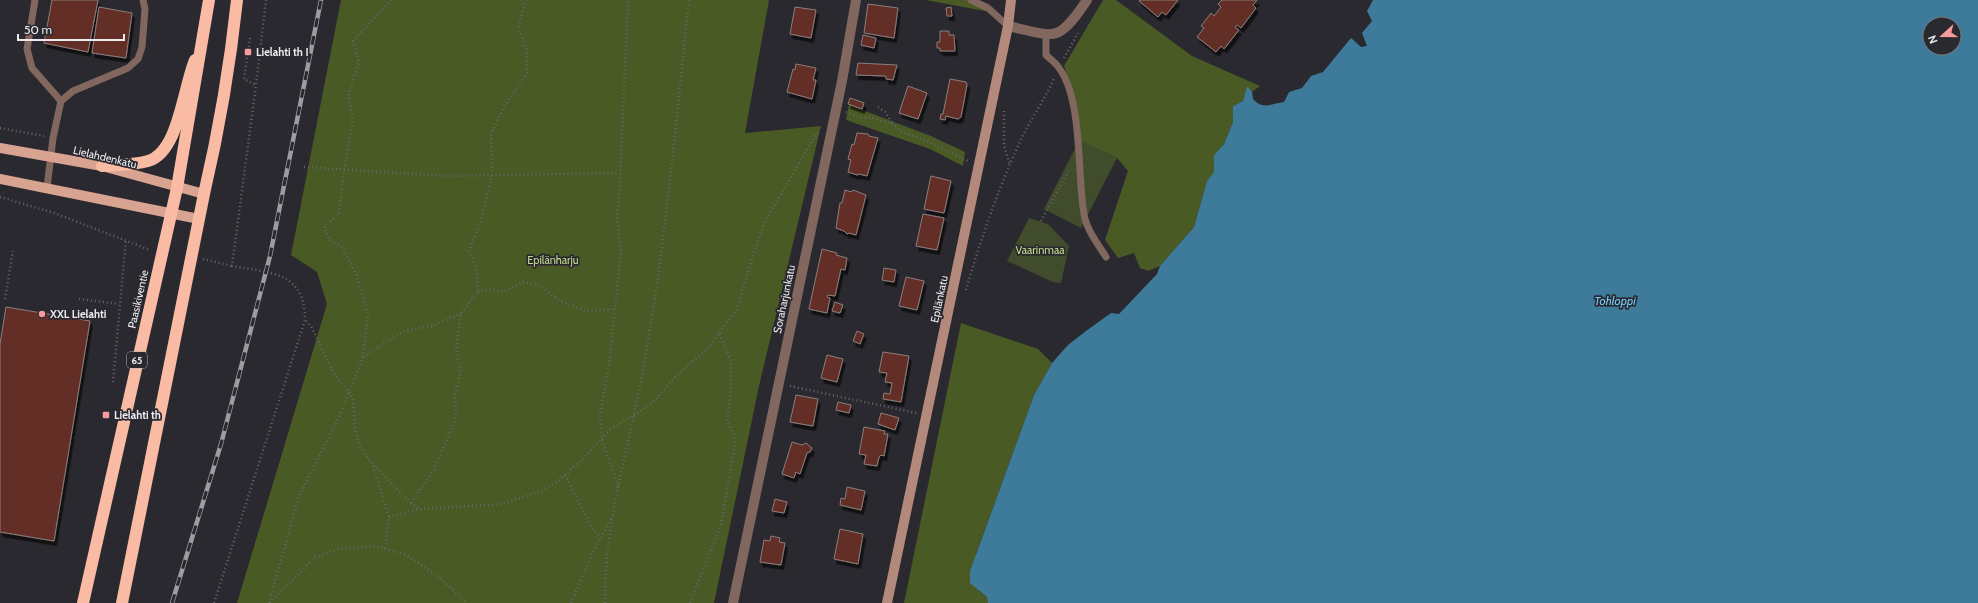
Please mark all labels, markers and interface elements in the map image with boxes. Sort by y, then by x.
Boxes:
scale bar [18,16,124,42]
north arrow [1922,16,1962,56]
text: 50 m [24,22,52,37]
text: N [1925,33,1941,46]
place label: Lielahti th I [256,45,309,59]
marker: Lielahti th I [243,47,253,57]
street label: Lielahdenkatu [72,143,138,171]
park label: Vaarinmaa [1016,243,1065,257]
park label: Epilänharju [527,253,579,267]
street label: Soraharjunkatu [770,263,798,335]
street label: Paasikiventie [124,268,152,330]
street label: Epilänkatu [927,274,951,324]
water label: Tohloppi [1594,293,1636,308]
place label: XXL Lielahti [49,307,106,321]
marker: XXL Lielahti [37,309,47,319]
road number: 65 [127,352,147,368]
place label: Lielahti th [114,408,161,422]
marker: Lielahti th [101,410,111,420]

